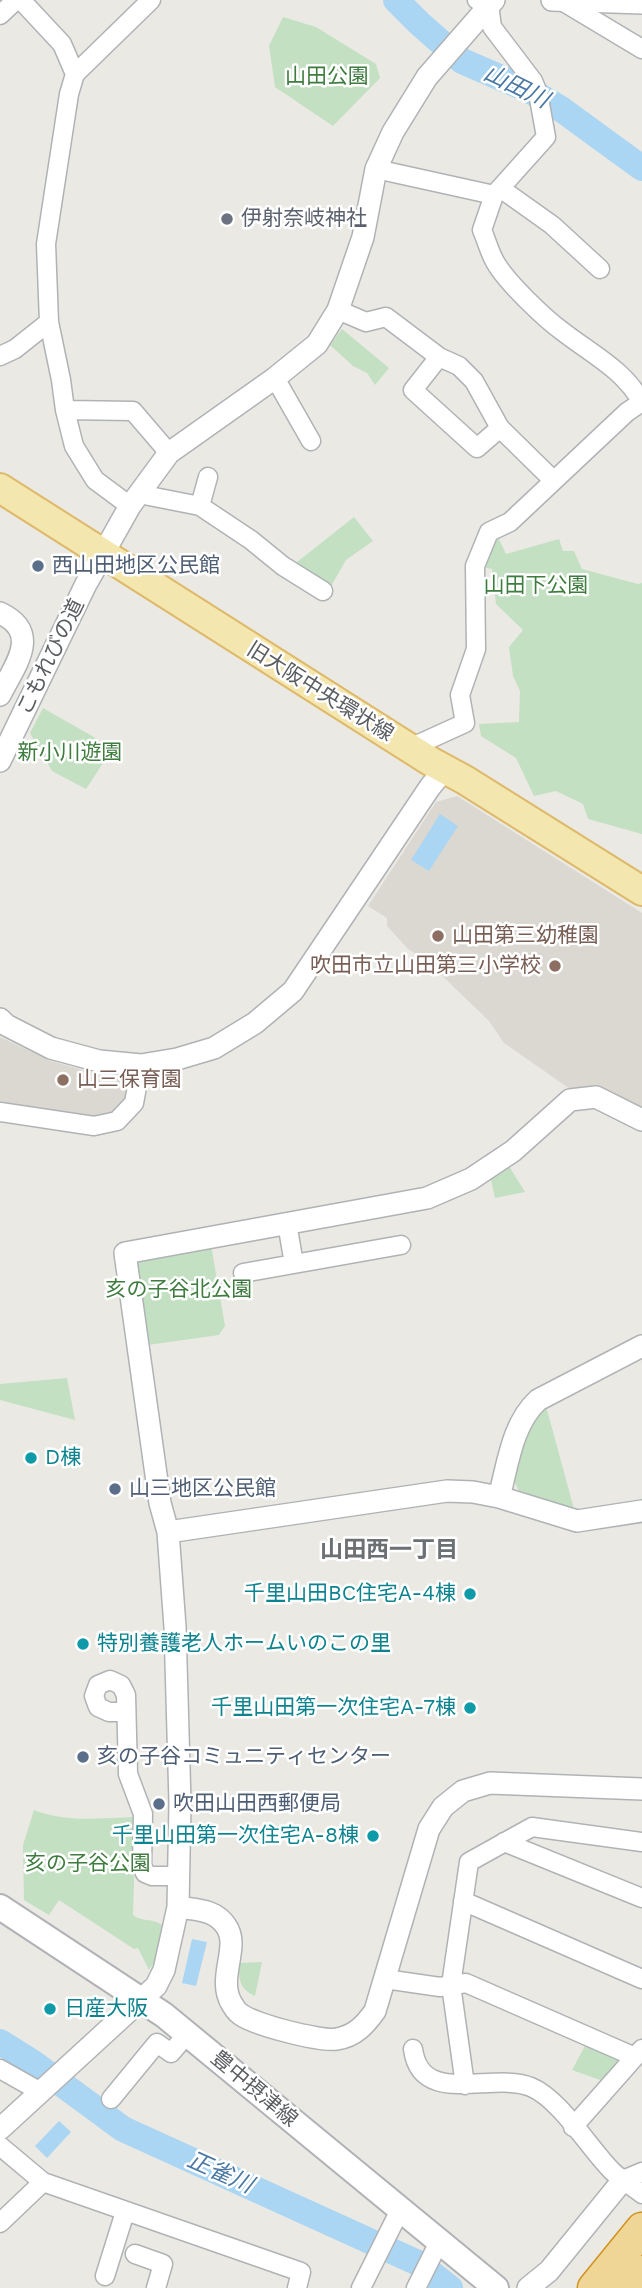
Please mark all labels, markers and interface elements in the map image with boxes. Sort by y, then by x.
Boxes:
water label: 山田川 [479,59,553,115]
park label: 山田公園 [285,64,369,90]
place label: 伊射奈岐神社 [241,206,367,232]
marker: 伊射奈岐神社 [219,211,235,227]
place label: 西山田地区公民館 [52,553,220,579]
marker: 西山田地区公民館 [30,558,46,574]
park label: 山田下公園 [484,573,588,599]
street label: こもれびの道 [12,595,90,719]
street label: 旧大阪中央環状線 [242,637,398,747]
park label: 新小川遊園 [18,740,122,766]
place label: 山田第三幼稚園 [452,923,599,949]
marker: 山田第三幼稚園 [430,928,446,944]
place label: 吹田市立山田第三小学校 [310,953,541,979]
marker: 吹田市立山田第三小学校 [547,958,563,974]
place label: 山三保育園 [77,1067,182,1093]
marker: 山三保育園 [55,1072,71,1088]
park label: 亥の子谷北公園 [106,1277,252,1303]
place label: D棟 [45,1445,81,1471]
marker: D棟 [23,1450,39,1466]
place label: 山三地区公民館 [129,1476,276,1502]
marker: 山三地区公民館 [107,1481,123,1497]
district label: 山田西一丁目 [320,1536,458,1564]
place label: 千里山田BC住宅A-4棟 [244,1581,456,1607]
marker: 千里山田BC住宅A-4棟 [462,1586,478,1602]
place label: 特別養護老人ホームいのこの里 [97,1631,391,1657]
marker: 特別養護老人ホームいのこの里 [75,1636,91,1652]
place label: 千里山田第一次住宅A-7棟 [211,1695,456,1721]
marker: 千里山田第一次住宅A-7棟 [462,1700,478,1716]
place label: 亥の子谷コミュニティセンター [97,1744,391,1770]
marker: 亥の子谷コミュニティセンター [75,1749,91,1765]
place label: 吹田山田西郵便局 [173,1791,341,1817]
marker: 吹田山田西郵便局 [151,1796,167,1812]
place label: 千里山田第一次住宅A-8棟 [112,1823,359,1849]
marker: 千里山田第一次住宅A-8棟 [365,1828,381,1844]
park label: 亥の子谷公園 [25,1851,151,1877]
place label: 日産大阪 [64,1996,148,2022]
marker: 日産大阪 [42,2001,58,2017]
street label: 豊中摂津線 [206,2046,302,2132]
water label: 正雀川 [183,2146,257,2200]

